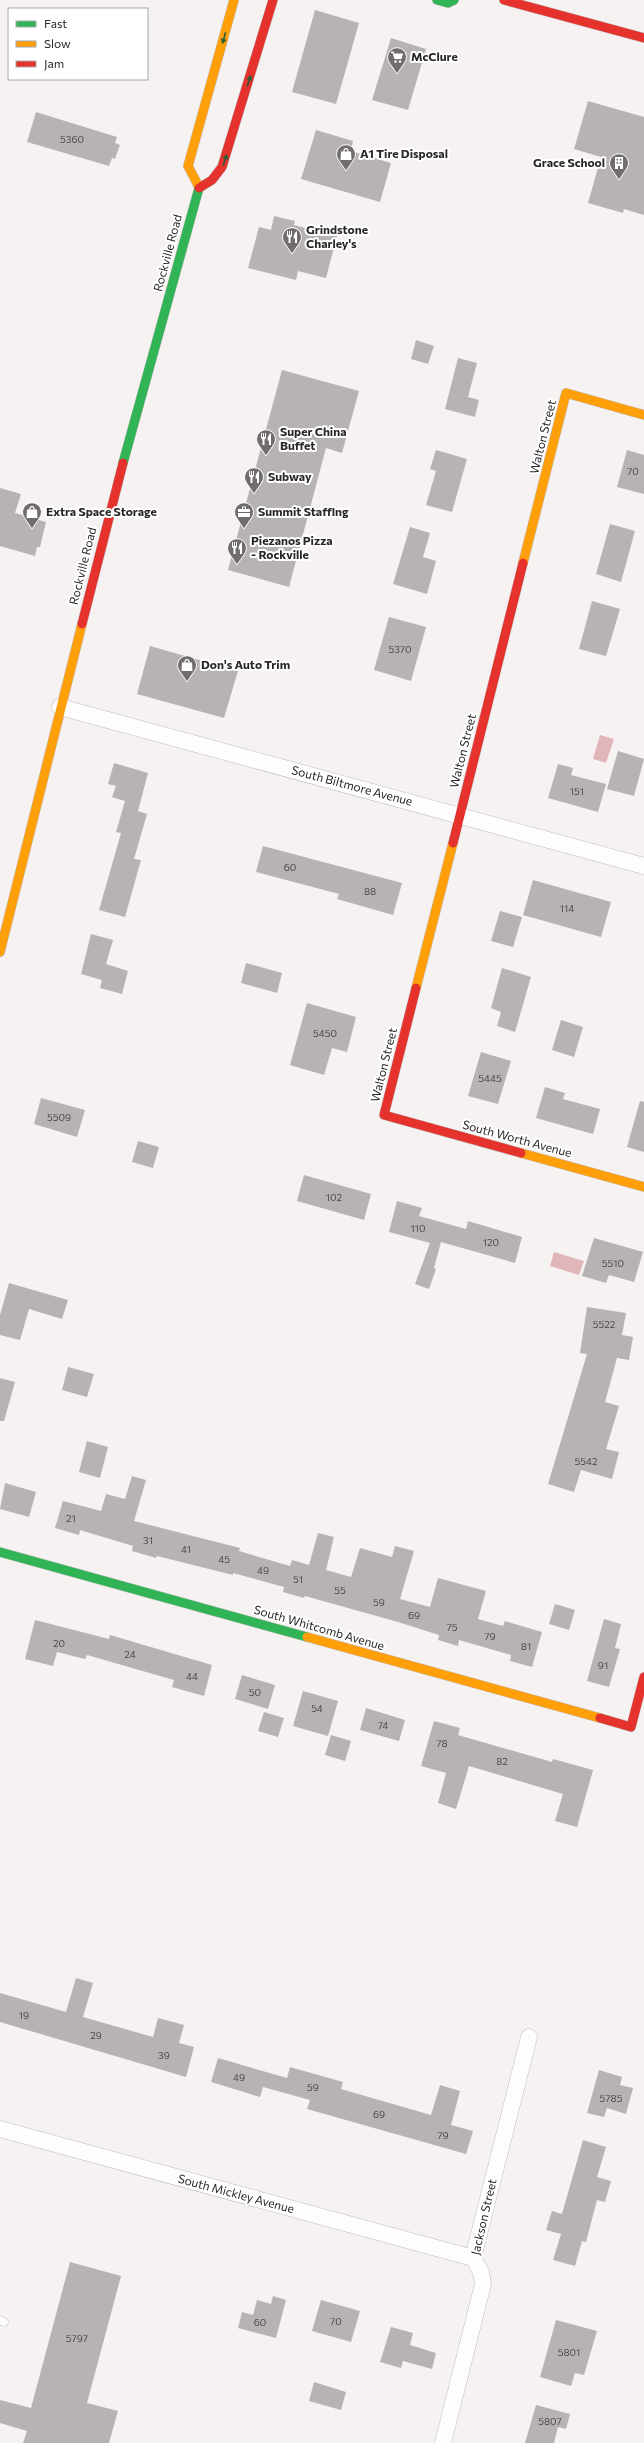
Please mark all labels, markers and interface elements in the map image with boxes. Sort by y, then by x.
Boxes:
legend [8,8,148,80]
text: Fast [44,16,67,30]
one-way arrow [221,32,227,44]
text: Slow [44,36,71,50]
supermarket icon: McClure [386,46,408,74]
place label: McClure [411,49,458,63]
text: Jam [44,56,64,71]
one-way arrow [246,75,252,87]
house number: 5360 [60,133,84,145]
shop icon: A1 Tire Disposal [335,143,357,171]
place label: A1 Tire Disposal [360,146,448,160]
building icon: Grace School [608,152,630,180]
one-way arrow [222,154,228,166]
place label: Grace School [533,155,605,169]
street label: Rockville Road [150,213,184,293]
place label: Grindstone Charley's [306,222,368,250]
restaurant icon: Grindstone Charley's [281,226,303,254]
street label: Walton Street [526,398,558,475]
place label: Super China Buffet [280,424,346,452]
restaurant icon: Super China Buffet [255,428,277,456]
house number: 70 [627,465,639,477]
restaurant icon: Subway [243,466,265,494]
place label: Subway [268,469,312,483]
shop icon: Extra Space Storage [21,501,43,529]
office icon: Summit Staffing [233,501,255,529]
place label: Extra Space Storage [46,504,157,518]
place label: Summit Staffing [258,504,349,518]
street label: Rockville Road [66,526,98,606]
place label: Piezanos Pizza - Rockville [251,533,333,561]
restaurant icon: Piezanos Pizza - Rockville [226,537,248,565]
house number: 5370 [388,643,412,655]
shop icon: Don's Auto Trim [176,654,198,682]
place label: Don's Auto Trim [201,657,290,671]
street label: Walton Street [446,712,478,789]
street label: South Biltmore Avenue [290,762,414,808]
house number: 151 [570,785,584,797]
house number: 60 [284,861,296,873]
house number: 88 [364,885,376,897]
house number: 114 [560,902,574,914]
street label: Walton Street [367,1026,399,1103]
house number: 5450 [313,1027,337,1039]
house number: 5445 [478,1072,502,1084]
house number: 5509 [47,1111,71,1123]
street label: South Worth Avenue [461,1117,573,1159]
house number: 102 [326,1191,343,1203]
house number: 110 [410,1222,426,1234]
house number: 120 [483,1236,499,1248]
house number: 5510 [602,1257,624,1269]
house number: 5522 [593,1318,616,1330]
house number: 5542 [575,1455,598,1467]
house number: 21 [66,1512,76,1524]
house number: 31 [143,1534,153,1546]
house number: 41 [181,1543,191,1555]
house number: 45 [218,1553,230,1565]
house number: 49 [257,1564,269,1576]
house number: 51 [293,1573,303,1585]
house number: 55 [334,1584,346,1596]
house number: 59 [373,1596,385,1608]
street label: South Whitcomb Avenue [252,1602,386,1652]
house number: 69 [408,1609,420,1621]
house number: 75 [447,1621,458,1633]
house number: 79 [484,1630,496,1642]
house number: 20 [53,1637,65,1649]
house number: 81 [521,1640,531,1652]
house number: 24 [124,1648,136,1660]
house number: 91 [598,1659,608,1671]
house number: 44 [186,1670,198,1682]
house number: 50 [249,1686,261,1698]
house number: 54 [311,1702,323,1714]
house number: 74 [378,1719,388,1731]
house number: 78 [436,1737,448,1749]
house number: 82 [496,1755,508,1767]
house number: 19 [19,2009,29,2021]
house number: 29 [90,2029,102,2041]
house number: 39 [158,2049,170,2061]
house number: 49 [233,2071,245,2083]
house number: 59 [307,2081,319,2093]
house number: 5785 [600,2092,623,2104]
house number: 69 [373,2108,385,2120]
house number: 79 [437,2129,449,2141]
street label: South Mickley Avenue [177,2171,296,2215]
street label: Jackson Street [467,2177,500,2257]
house number: 70 [330,2315,342,2327]
house number: 60 [254,2316,266,2328]
house number: 5797 [66,2332,88,2344]
house number: 5801 [558,2346,580,2358]
house number: 5807 [538,2415,562,2427]

